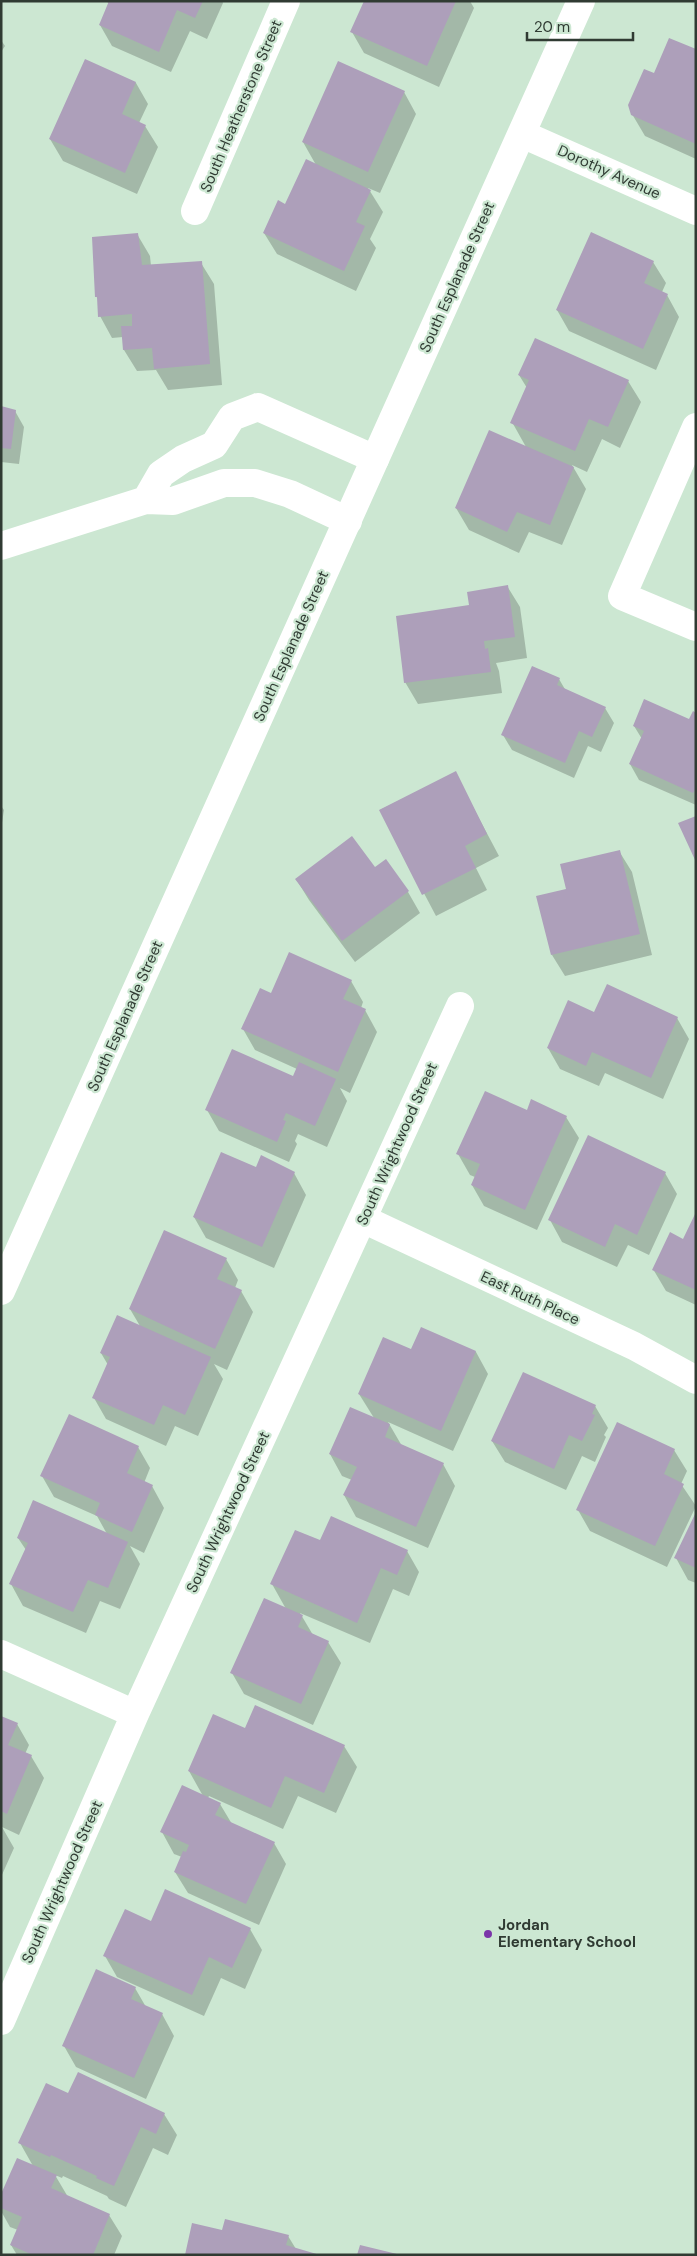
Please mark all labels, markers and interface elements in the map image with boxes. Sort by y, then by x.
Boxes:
scale bar [527,10,633,42]
street label: South Heatherstone Street [196,17,286,195]
text: 20 m [534,17,570,37]
street label: Dorothy Avenue [554,140,664,204]
street label: South Esplanade Street [415,198,499,355]
street label: South Esplanade Street [249,567,333,724]
street label: South Esplanade Street [83,937,167,1094]
street label: South Wrightwood Street [352,1060,442,1228]
street label: East Ruth Place [477,1266,583,1330]
street label: South Wrightwood Street [182,1428,274,1596]
street label: South Wrightwood Street [17,1798,107,1966]
place label: Jordan Elementary School [498,1915,636,1952]
marker: Jordan Elementary School [482,1928,494,1940]

